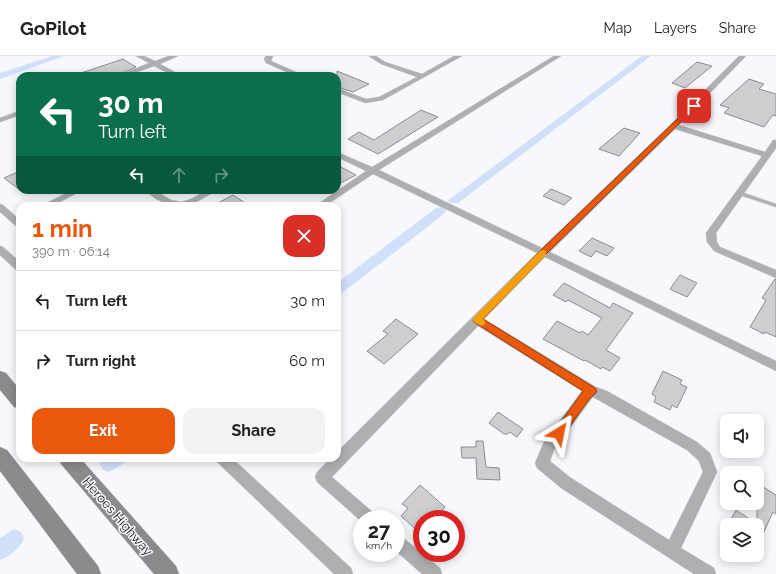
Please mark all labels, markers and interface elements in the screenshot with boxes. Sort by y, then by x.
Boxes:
text: GoPilot [20,17,86,39]
text: Map [604,20,632,36]
text: Layers [654,20,697,36]
text: Share [719,20,756,36]
text: 30 m [98,87,164,120]
icon: left [32,88,84,140]
pin [677,89,711,123]
icon: arrive [683,95,705,117]
text: Turn left [98,121,167,142]
icon: left [126,164,148,186]
icon: ahead [168,164,190,186]
icon: right [210,164,232,186]
text: 1 min [32,214,93,243]
button: close [283,215,325,257]
text: 390 m · 06:14 [32,244,110,259]
icon: left [32,290,54,312]
text: Turn left [66,292,127,310]
text: 30 m [290,292,325,310]
icon: right [32,350,54,372]
text: Turn right [66,352,136,370]
text: 60 m [289,352,325,370]
button: Exit [32,408,175,454]
button: Share [183,408,325,454]
position arrow [538,412,580,454]
map controls [720,414,764,562]
button: sound [720,414,764,458]
button: search [720,466,764,510]
street label: Heroes Highway [80,474,156,558]
speed limit sign: 30 [413,510,465,562]
button: layers [720,518,764,562]
text: 27 [368,519,390,543]
text: km/h [366,540,392,551]

